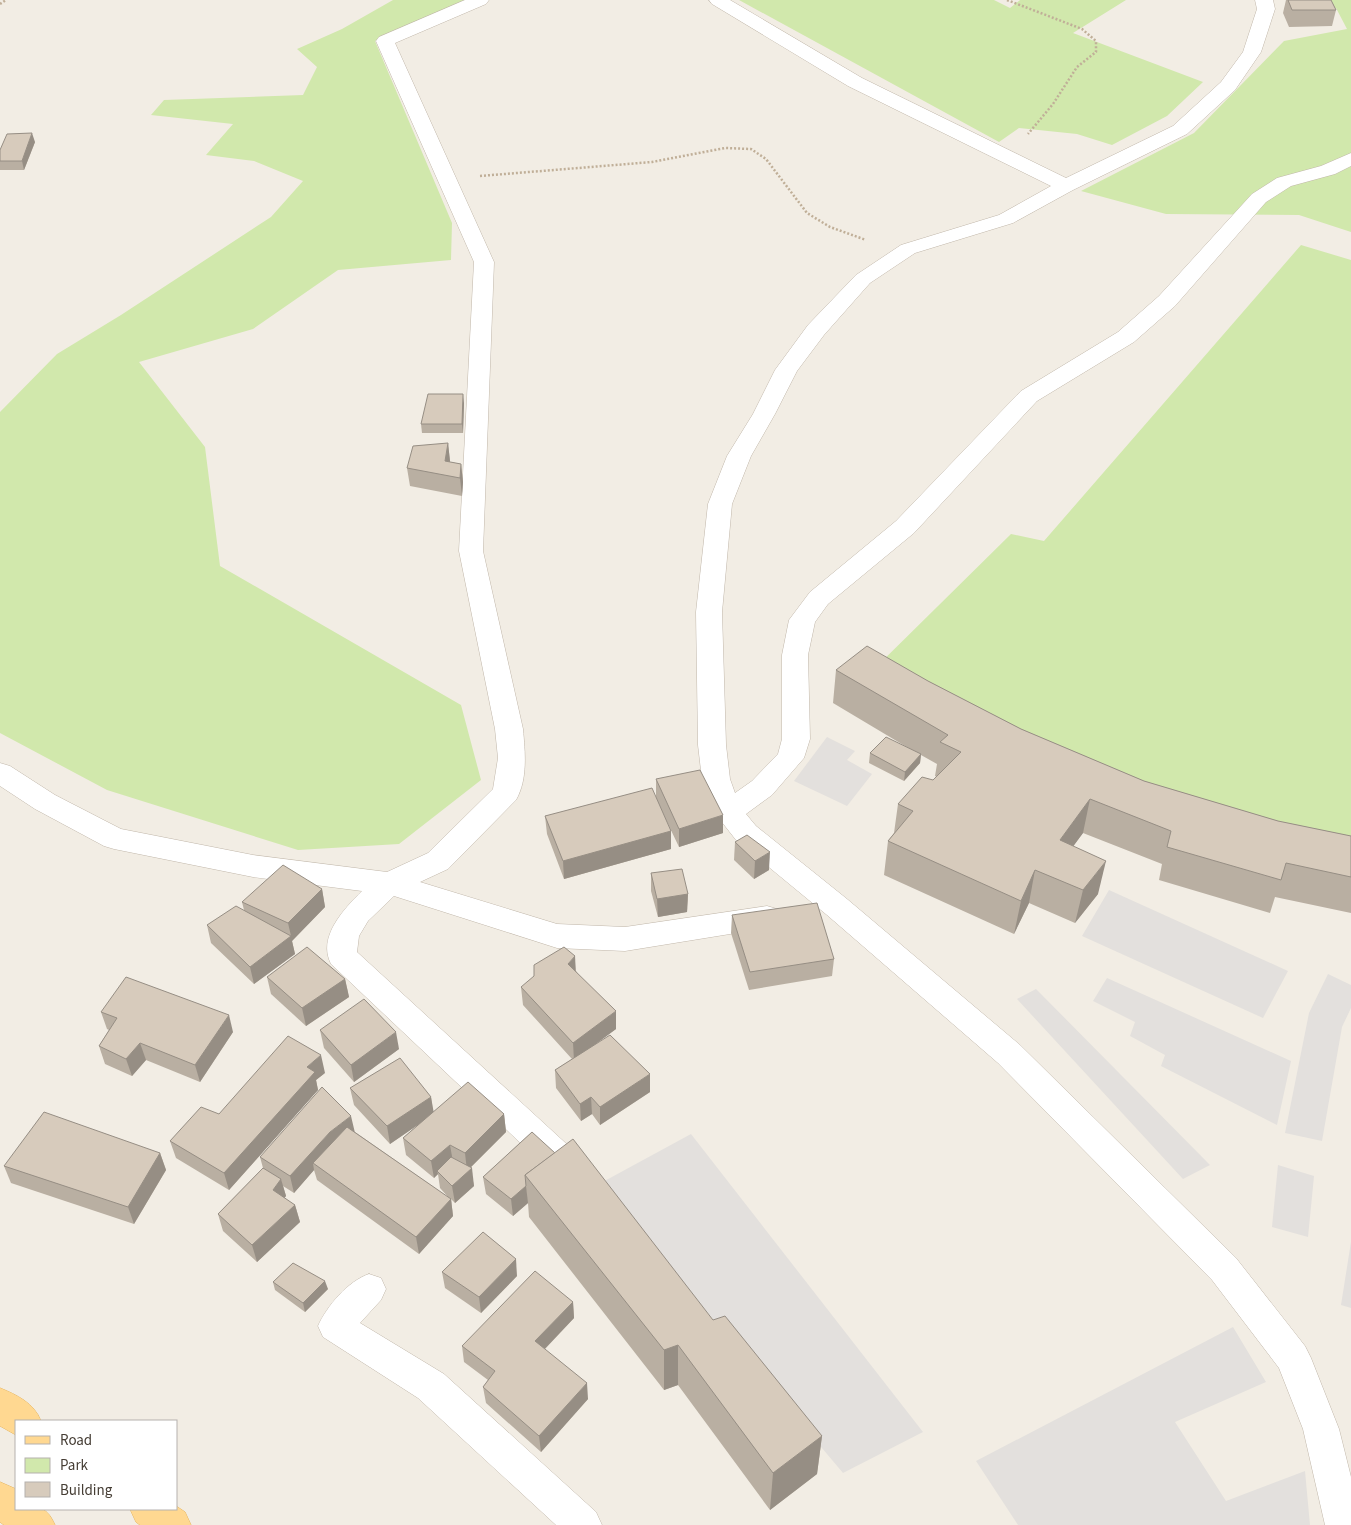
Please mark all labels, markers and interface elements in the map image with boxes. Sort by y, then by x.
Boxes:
legend [15,1420,178,1510]
text: Road [60,1430,92,1451]
text: Park [60,1455,89,1476]
text: Building [60,1480,113,1501]

